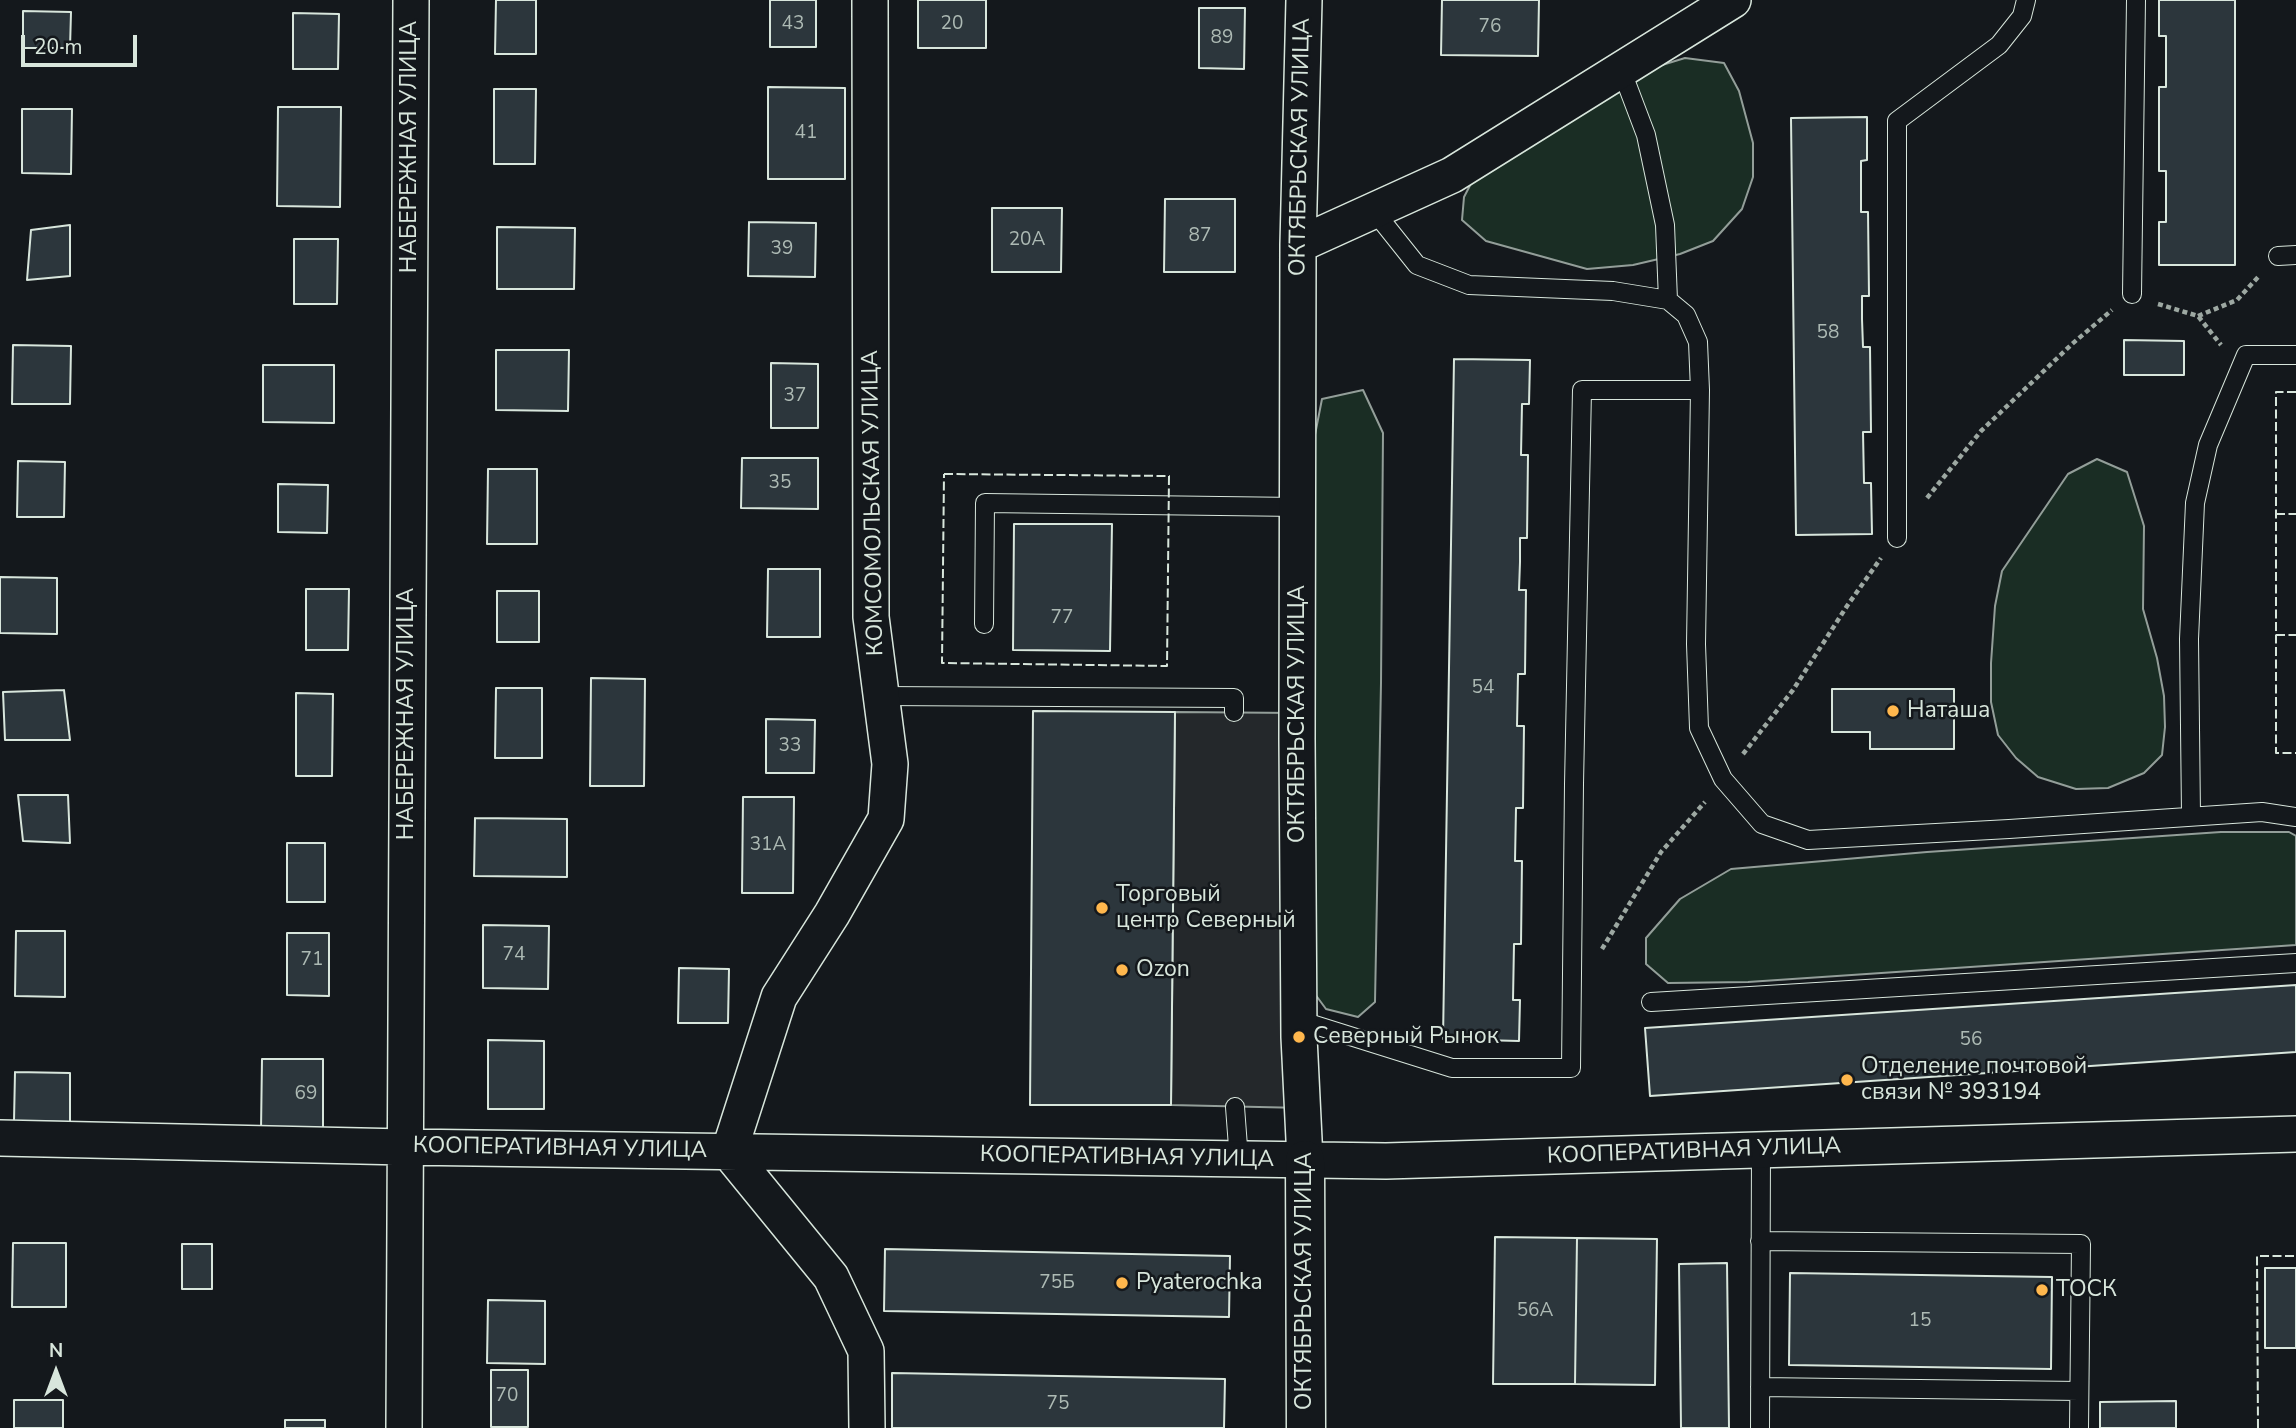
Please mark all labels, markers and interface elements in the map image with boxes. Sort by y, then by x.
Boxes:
house number: 43 [782,13,804,35]
house number: 20 [941,13,963,35]
house number: 76 [1479,16,1501,38]
street label: ОКТЯБРЬСКАЯ УЛИЦА [1285,18,1317,276]
scale bar [24,21,140,65]
street label: НАБЕРЕЖНАЯ УЛИЦА [396,21,424,273]
house number: 89 [1211,27,1233,49]
text: 20 m [34,33,83,61]
house number: 41 [795,122,817,144]
house number: 87 [1189,225,1211,247]
house number: 20А [1009,229,1045,251]
house number: 39 [771,238,793,260]
house number: 58 [1817,322,1839,344]
street label: КОМСОМОЛЬСКАЯ УЛИЦА [858,350,890,656]
house number: 37 [784,385,806,407]
house number: 35 [769,472,791,494]
street label: ОКТЯБРЬСКАЯ УЛИЦА [1284,585,1312,843]
street label: НАБЕРЕЖНАЯ УЛИЦА [393,588,421,840]
house number: 77 [1051,607,1073,629]
house number: 54 [1472,677,1494,699]
place label: Наташа [1907,697,1990,725]
marker: Наташа [1885,703,1901,719]
house number: 33 [779,735,801,757]
house number: 31А [750,834,786,856]
place label: Торговый центр Северный [1116,881,1296,935]
marker: Торговый центр Северный [1094,900,1110,916]
house number: 74 [503,944,525,966]
house number: 71 [301,949,323,971]
place label: Ozon [1136,956,1190,984]
marker: Ozon [1114,962,1130,978]
place label: Северный Рынок [1313,1023,1499,1051]
marker: Северный Рынок [1291,1029,1307,1045]
house number: 56 [1960,1029,1982,1051]
place label: Отделение почтовой связи № 393194 [1861,1053,2087,1107]
marker: Отделение почтовой связи № 393194 [1839,1072,1855,1088]
house number: 69 [295,1083,317,1105]
street label: КООПЕРАТИВНАЯ УЛИЦА [413,1133,707,1165]
street label: КООПЕРАТИВНАЯ УЛИЦА [1547,1133,1841,1171]
street label: КООПЕРАТИВНАЯ УЛИЦА [980,1142,1274,1174]
street label: ОКТЯБРЬСКАЯ УЛИЦА [1291,1152,1319,1410]
place label: Pyaterochka [1136,1269,1263,1297]
house number: 75Б [1039,1272,1075,1294]
marker: Pyaterochka [1114,1275,1130,1291]
place label: ТОСК [2056,1276,2117,1304]
marker: ТОСК [2034,1282,2050,1298]
house number: 56А [1517,1300,1553,1322]
house number: 15 [1909,1310,1931,1332]
north arrow [21,1337,91,1407]
text: N [49,1338,63,1364]
house number: 70 [496,1385,518,1407]
house number: 75 [1047,1393,1069,1415]

